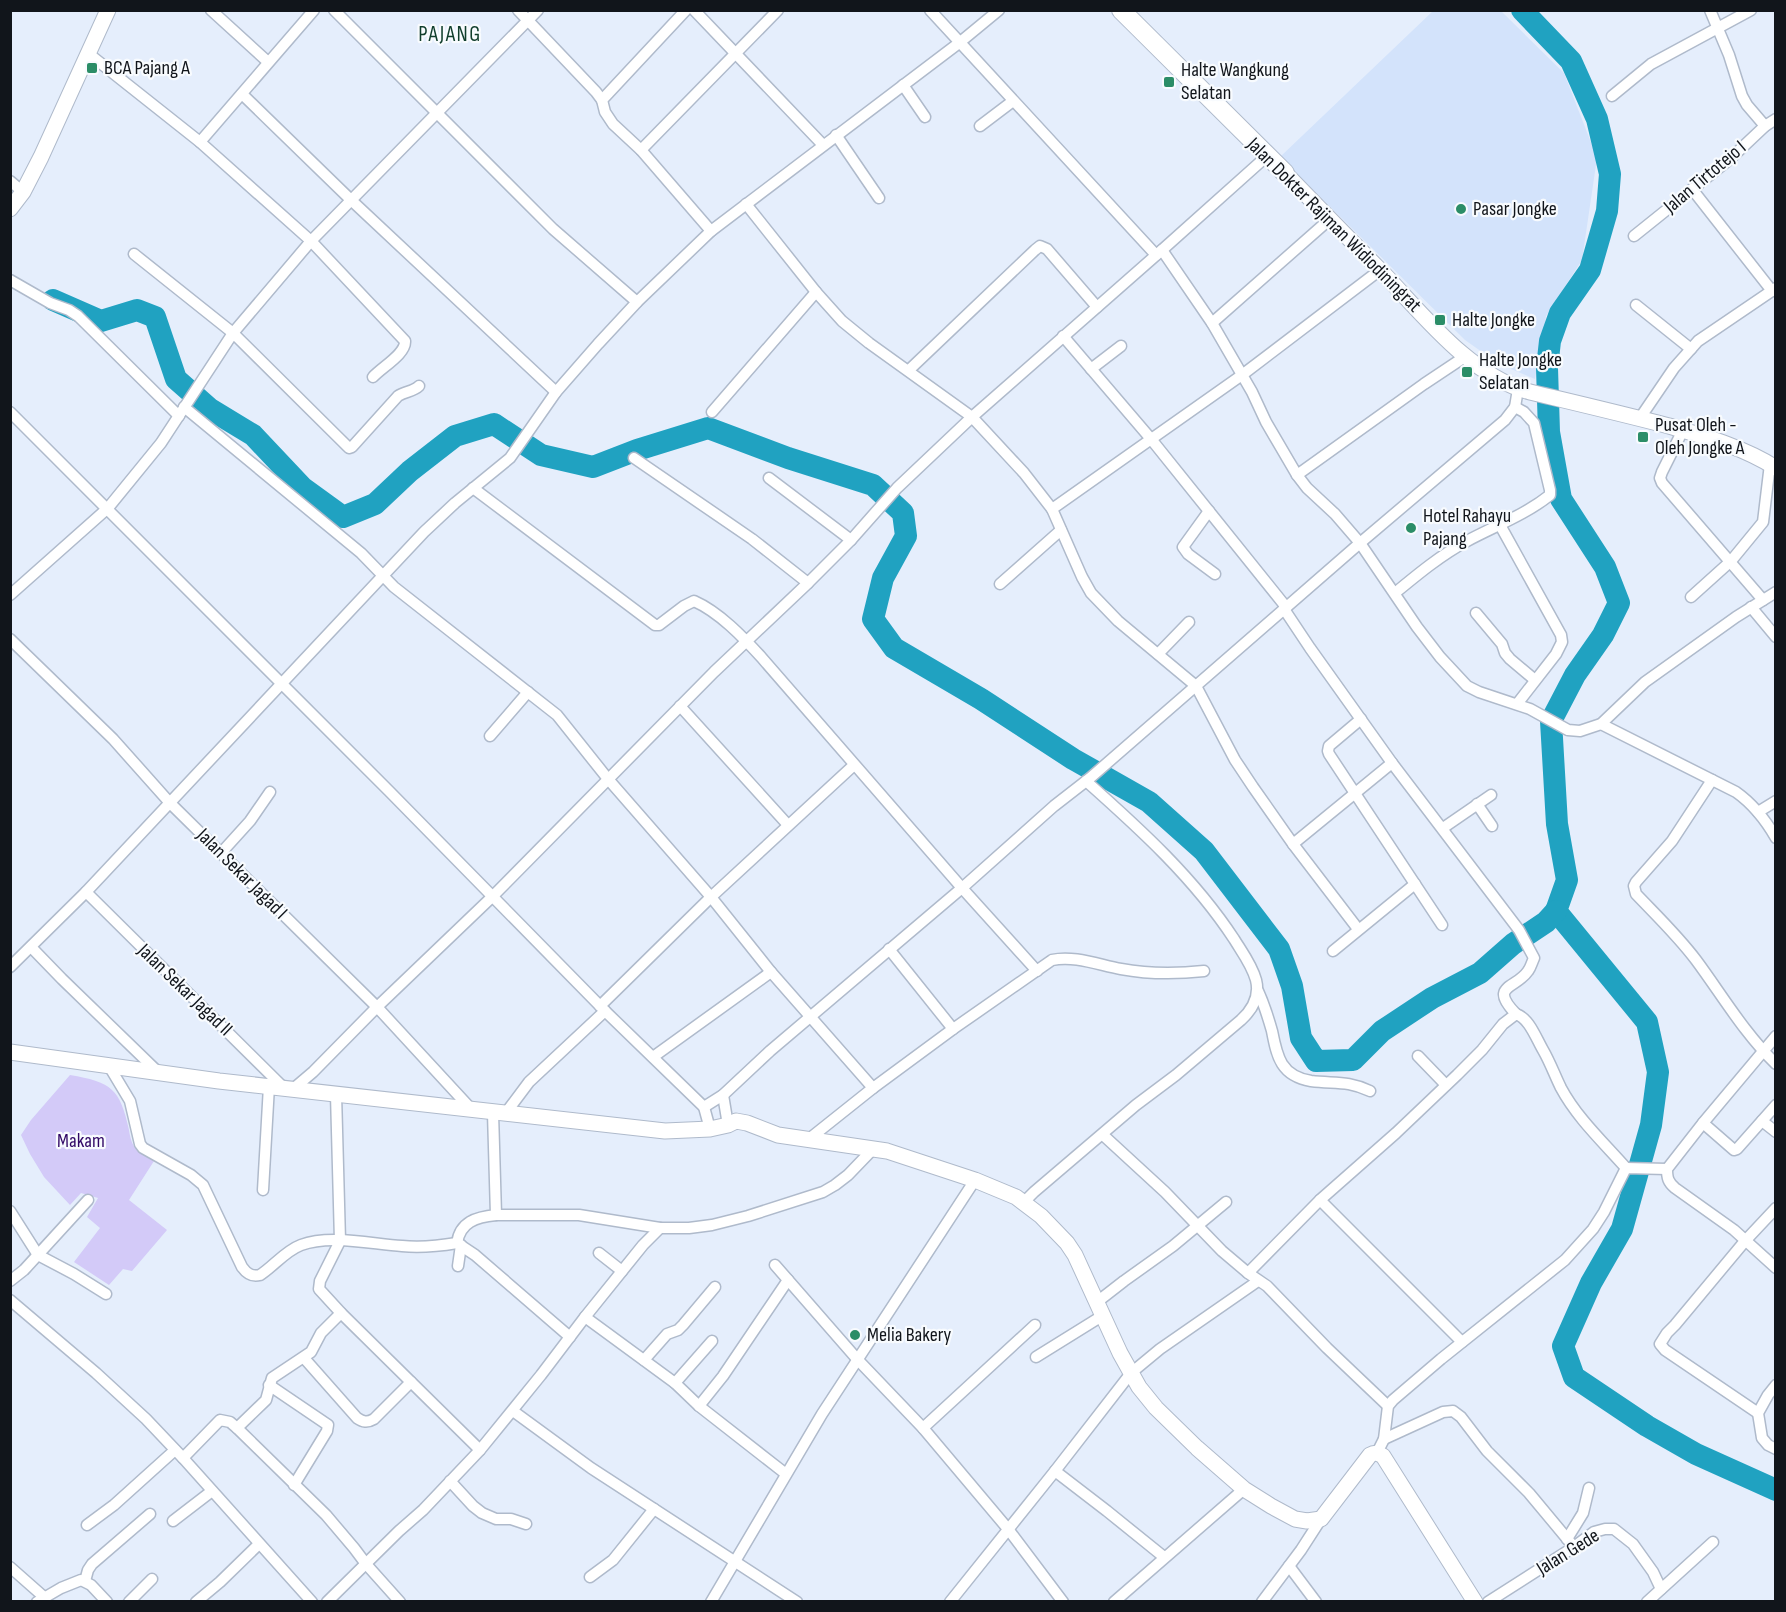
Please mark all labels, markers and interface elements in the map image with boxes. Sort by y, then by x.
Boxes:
district label: PAJANG [418,21,482,48]
place label: BCA Pajang A [104,56,190,80]
place label: Halte Wangkung Selatan [1181,58,1289,105]
marker: BCA Pajang A [85,61,99,75]
marker: Halte Wangkung Selatan [1162,75,1176,89]
street label: Jalan Dokter Rajiman Widiodiningrat [1241,132,1426,317]
street label: Jalan Tirtotejo I [1658,136,1751,219]
place label: Pasar Jongke [1473,197,1557,221]
marker: Pasar Jongke [1454,202,1468,216]
place label: Halte Jongke [1452,308,1535,332]
marker: Halte Jongke [1433,313,1447,327]
place label: Halte Jongke Selatan [1479,348,1562,395]
marker: Halte Jongke Selatan [1460,365,1474,379]
place label: Pusat Oleh - Oleh Jongke A [1655,413,1745,460]
marker: Pusat Oleh - Oleh Jongke A [1636,430,1650,444]
place label: Hotel Rahayu Pajang [1423,504,1511,551]
marker: Hotel Rahayu Pajang [1404,521,1418,535]
street label: Jalan Sekar Jagad I [191,823,292,924]
street label: Jalan Sekar Jagad II [132,938,237,1041]
park label: Makam [57,1129,105,1153]
place label: Melia Bakery [867,1323,952,1347]
marker: Melia Bakery [848,1328,862,1342]
street label: Jalan Gede [1531,1523,1604,1581]

